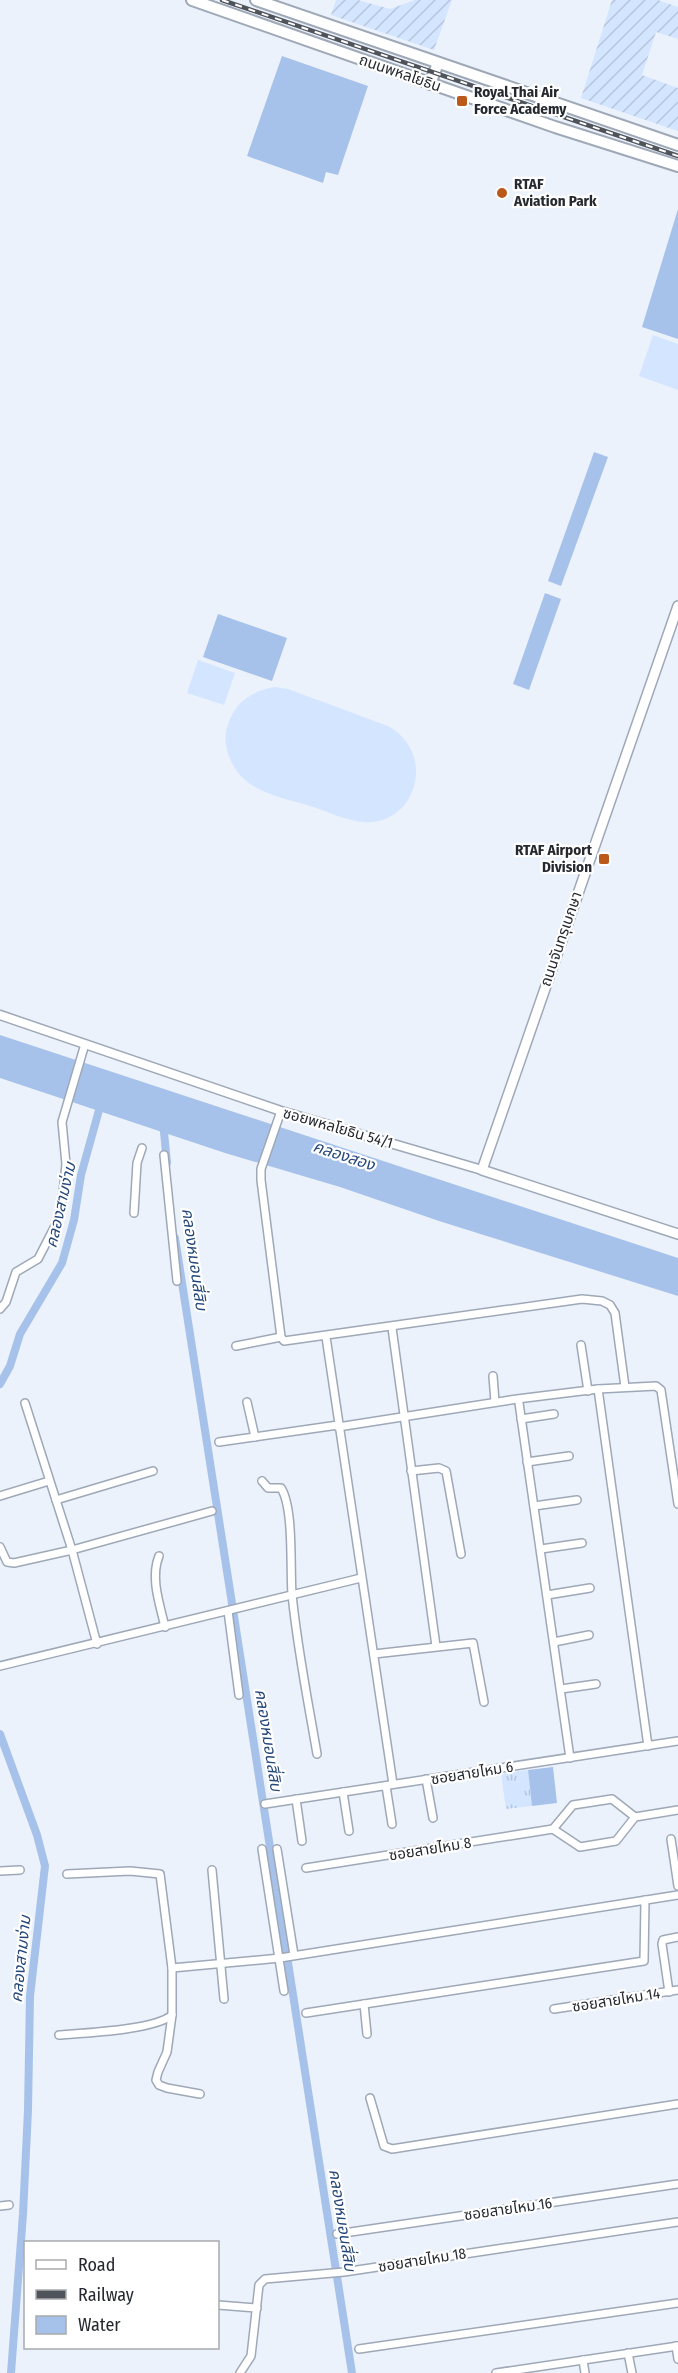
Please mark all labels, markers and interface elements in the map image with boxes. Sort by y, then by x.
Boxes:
street label: ถนนพหลโยธิน [357,51,443,95]
place label: Royal Thai Air Force Academy [474,83,567,118]
marker: Royal Thai Air Force Academy [455,94,469,108]
place label: RTAF Aviation Park [513,175,597,210]
marker: RTAF Aviation Park [495,186,509,200]
place label: RTAF Airport Division [515,841,593,876]
marker: RTAF Airport Division [597,852,611,866]
street label: ถนนจันทรุเบกษา [536,889,586,989]
street label: ซอยพหลโยธิน 54/1 [281,1104,395,1152]
water label: คลองสอง [311,1137,378,1175]
water label: คลองสามง่าม [41,1159,80,1250]
water label: คลองหมอนสี่สิบ [178,1207,213,1313]
water label: คลองหมอนสี่สิบ [251,1687,288,1794]
street label: ซอยสายไหม 6 [430,1758,514,1788]
street label: ซอยสายไหม 8 [388,1834,472,1864]
water label: คลองสามง่าม [6,1914,35,2003]
street label: ซอยสายไหม 14 [571,1984,661,2016]
water label: คลองหมอนสี่สิบ [325,2167,362,2274]
street label: ซอยสายไหม 16 [463,2194,553,2224]
legend [24,2241,219,2349]
street label: ซอยสายไหม 18 [377,2244,467,2276]
text: Road [78,2254,115,2276]
text: Railway [78,2284,134,2306]
text: Water [78,2314,121,2336]

